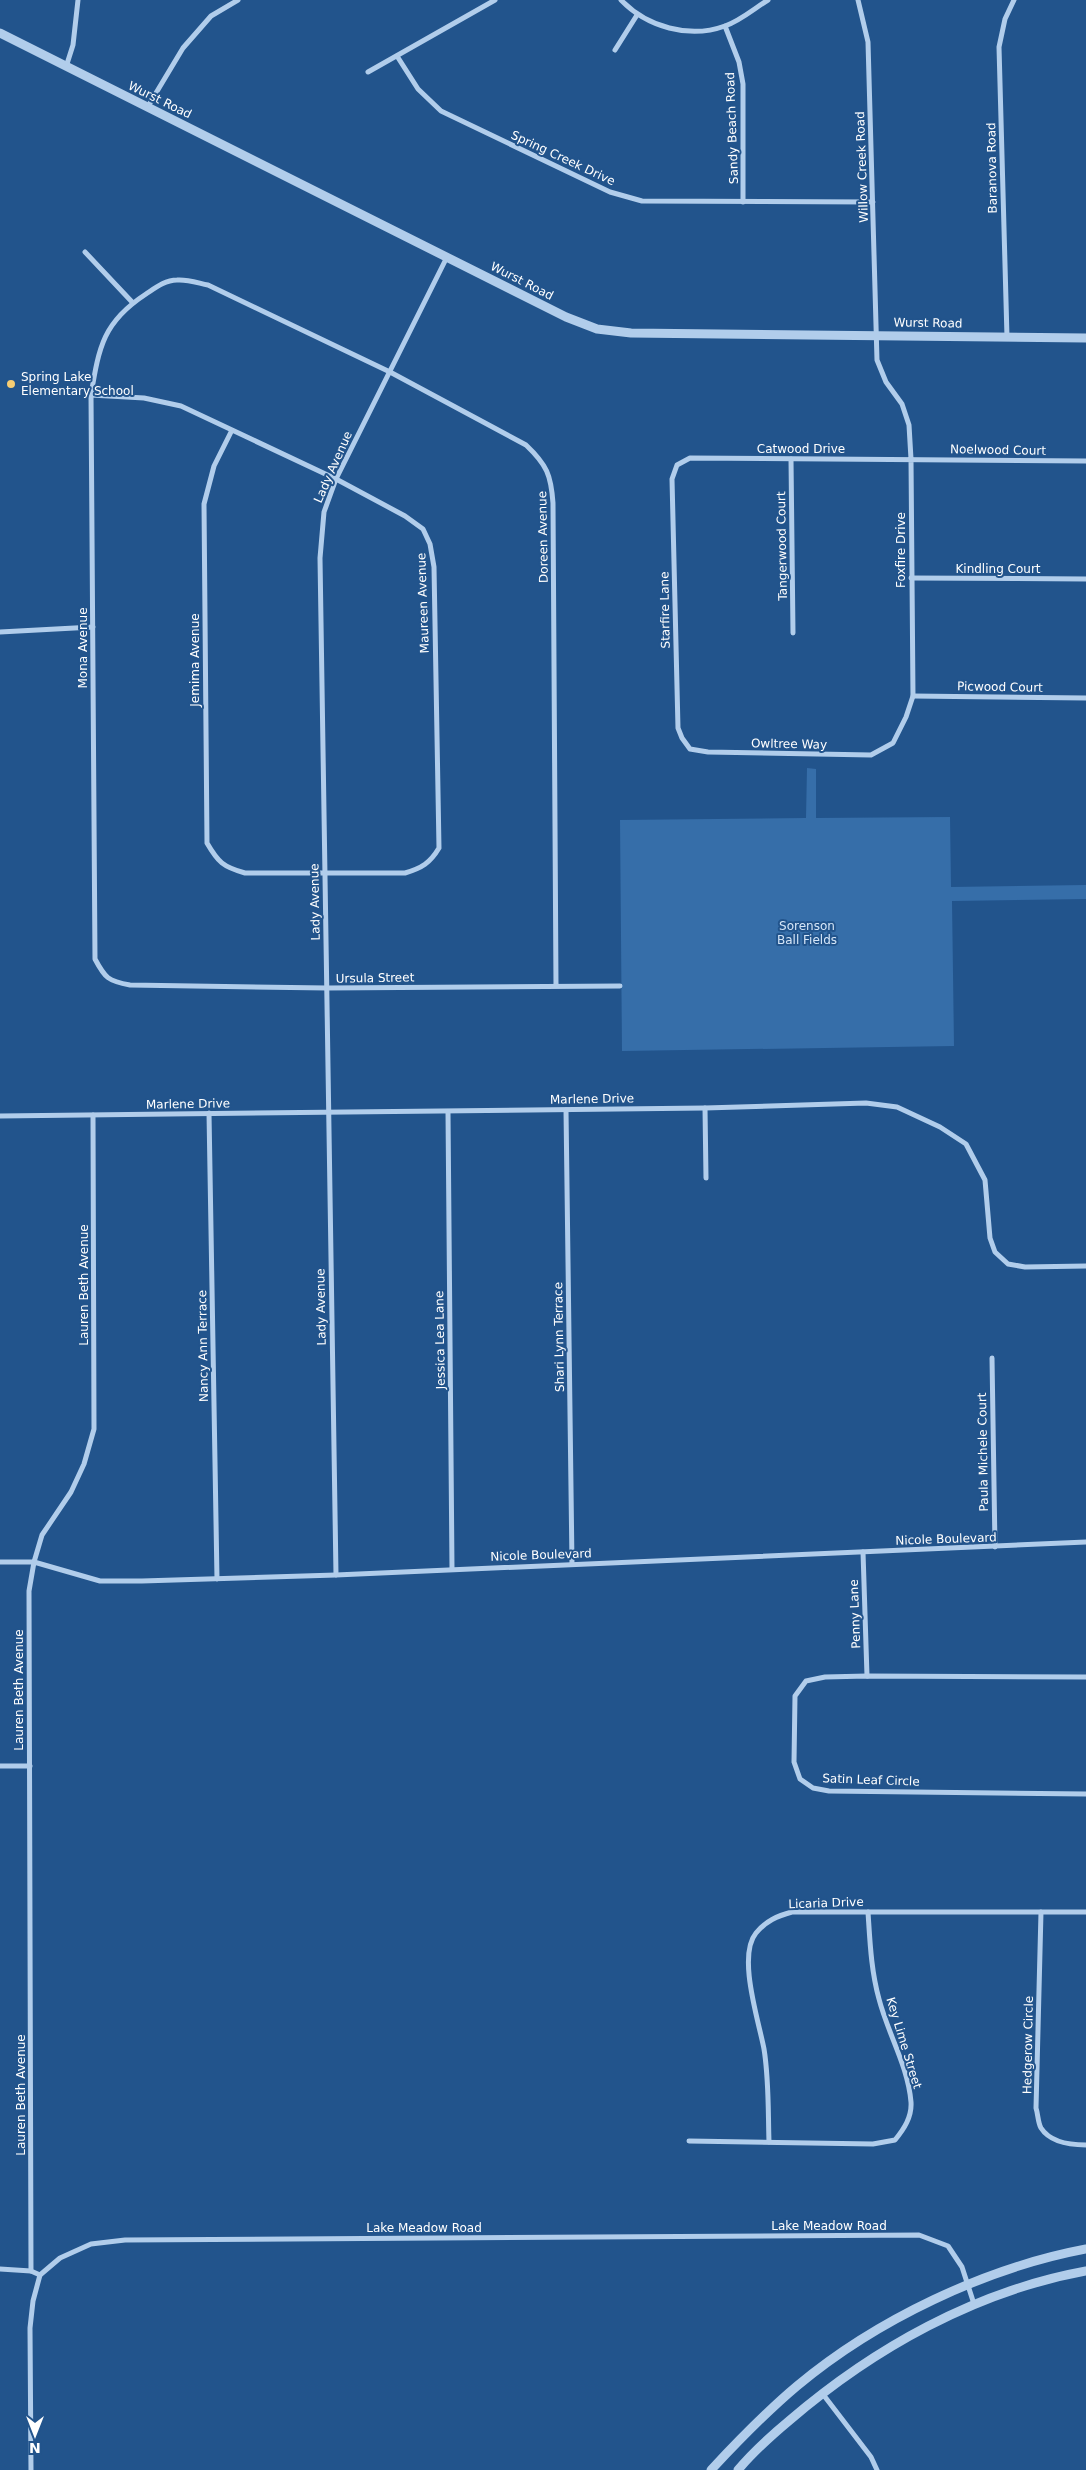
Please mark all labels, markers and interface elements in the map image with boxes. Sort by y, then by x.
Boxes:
street label: Sandy Beach Road [723,72,741,184]
street label: Wurst Road [126,79,194,121]
street label: Willow Creek Road [853,111,871,223]
street label: Baranova Road [984,122,1000,214]
street label: Spring Creek Drive [509,128,617,188]
street label: Wurst Road [488,259,556,303]
street label: Wurst Road [893,315,963,331]
place label: Spring Lake Elementary School [21,370,134,398]
marker: Spring Lake Elementary School [5,378,17,390]
street label: Lady Avenue [311,429,355,505]
street label: Catwood Drive [757,442,845,456]
street label: Noelwood Court [950,442,1046,458]
street label: Doreen Avenue [535,491,551,583]
street label: Tangerwood Court [774,491,790,602]
street label: Foxfire Drive [894,512,908,588]
street label: Maureen Avenue [414,552,432,654]
street label: Kindling Court [955,562,1041,576]
street label: Starfire Lane [657,571,673,649]
street label: Mona Avenue [76,607,90,689]
street label: Jemima Avenue [188,613,202,708]
street label: Picwood Court [957,679,1043,695]
street label: Owltree Way [751,736,827,752]
street label: Lady Avenue [307,863,323,941]
park label: Sorenson Ball Fields [777,919,837,947]
street label: Ursula Street [336,970,415,986]
street label: Marlene Drive [550,1091,634,1107]
street label: Marlene Drive [146,1096,230,1112]
street label: Lauren Beth Avenue [77,1224,91,1346]
street label: Lady Avenue [313,1268,329,1346]
street label: Shari Lynn Terrace [551,1282,567,1392]
street label: Nancy Ann Terrace [195,1290,211,1402]
street label: Jessica Lea Lane [432,1291,448,1390]
street label: Paula Michele Court [975,1392,991,1512]
street label: Nicole Boulevard [895,1530,997,1548]
street label: Nicole Boulevard [490,1546,592,1564]
street label: Penny Lane [847,1579,863,1649]
street label: Lauren Beth Avenue [12,1629,26,1751]
street label: Satin Leaf Circle [822,1771,920,1789]
street label: Licaria Drive [788,1895,864,1911]
street label: Key Lime Street [883,1996,925,2091]
street label: Hedgerow Circle [1020,1996,1036,2094]
street label: Lauren Beth Avenue [14,2034,28,2156]
street label: Lake Meadow Road [771,2219,887,2233]
street label: Lake Meadow Road [366,2221,482,2235]
north arrow [10,2410,60,2460]
text: N [29,2440,41,2456]

